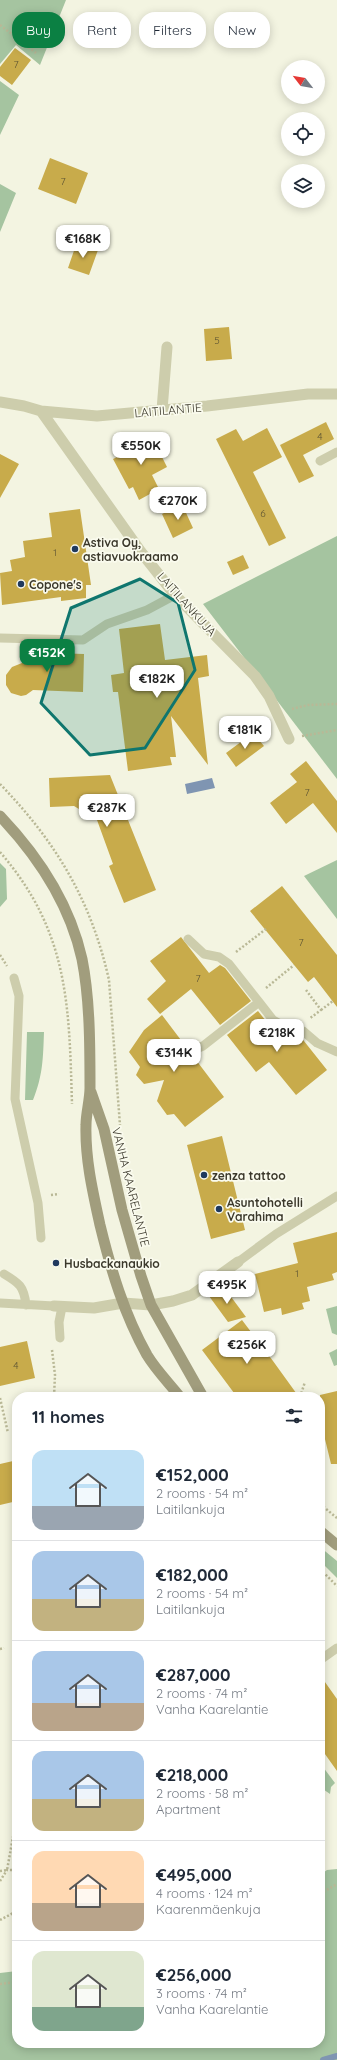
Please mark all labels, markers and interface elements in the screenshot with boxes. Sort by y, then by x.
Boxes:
chip: Buy [12,12,65,48]
chip: Rent [73,12,131,48]
chip: Filters [139,12,206,48]
chip: New [214,12,270,48]
house number: 7 [13,58,19,71]
north arrow [281,60,325,104]
map controls [281,60,325,208]
button: locate [281,112,325,156]
button: layers [281,164,325,208]
house number: 7 [60,175,66,188]
pin: €168K [55,225,111,259]
text: €168K [65,230,101,246]
house number: 5 [214,334,220,347]
street label: LAITILANTIE [134,400,202,420]
house number: 4 [317,430,323,443]
pin: €550K [113,432,169,466]
text: €550K [121,437,161,453]
pin: €270K [150,487,206,521]
text: €270K [158,492,198,508]
house number: 6 [260,507,266,520]
place label: Astiva Oy, astiavuokraamo [83,535,179,564]
marker: Astiva Oy, astiavuokraamo [70,544,80,554]
house number: 1 [53,546,57,559]
street label: LAITILANKUJA [154,569,220,639]
place label: Copone's [29,577,82,592]
marker: Copone's [16,579,26,589]
pin: €152K [19,639,75,673]
text: €152K [29,644,65,660]
pin: €182K [129,665,185,699]
text: €182K [139,670,175,686]
pin: €181K [217,716,273,750]
text: €181K [228,721,262,737]
house number: 7 [304,786,310,799]
pin: €287K [79,794,135,828]
text: €287K [88,799,126,815]
house number: 7 [298,936,304,949]
house number: 7 [195,972,201,985]
pin: €218K [249,1019,305,1053]
text: €218K [259,1024,295,1040]
pin: €314K [146,1039,202,1073]
text: €314K [156,1044,192,1060]
street label: VANHA KAARELANTIE [109,1126,153,1248]
place label: zenza tattoo [212,1168,286,1183]
marker: zenza tattoo [199,1170,209,1180]
place label: Asuntohotelli Varahima [227,1195,303,1224]
marker: Asuntohotelli Varahima [214,1204,224,1214]
place label: Husbackanaukio [64,1256,160,1271]
marker: Husbackanaukio [51,1258,61,1268]
house number: 1 [295,1267,299,1280]
pin: €495K [199,1271,255,1305]
text: €495K [208,1276,246,1292]
pin: €256K [219,1331,275,1365]
text: €256K [228,1336,266,1352]
house number: 4 [13,1359,19,1372]
icon: filters [283,1405,305,1427]
text: 11 homes [32,1406,104,1427]
text: €152,000 [156,1464,229,1485]
icon: home [64,1466,112,1514]
text: 2 rooms · 54 m² [156,1485,248,1501]
text: Laitilankuja [156,1501,225,1517]
text: €182,000 [156,1564,228,1585]
icon: home [64,1567,112,1615]
text: 2 rooms · 54 m² [156,1585,248,1601]
text: Laitilankuja [156,1601,225,1617]
text: €287,000 [156,1664,230,1685]
icon: home [64,1667,112,1715]
text: 2 rooms · 74 m² [156,1685,247,1701]
text: Vanha Kaarelantie [156,1701,268,1717]
text: €218,000 [156,1764,228,1785]
icon: home [64,1767,112,1815]
text: 2 rooms · 58 m² [156,1785,248,1801]
text: Apartment [156,1801,221,1817]
text: €495,000 [156,1864,232,1885]
icon: home [64,1867,112,1915]
text: 4 rooms · 124 m² [156,1885,253,1901]
text: Kaarenmäenkuja [156,1901,261,1917]
text: €256,000 [156,1964,232,1985]
icon: home [64,1967,112,2015]
text: 3 rooms · 74 m² [156,1985,247,2001]
text: Vanha Kaarelantie [156,2001,268,2017]

